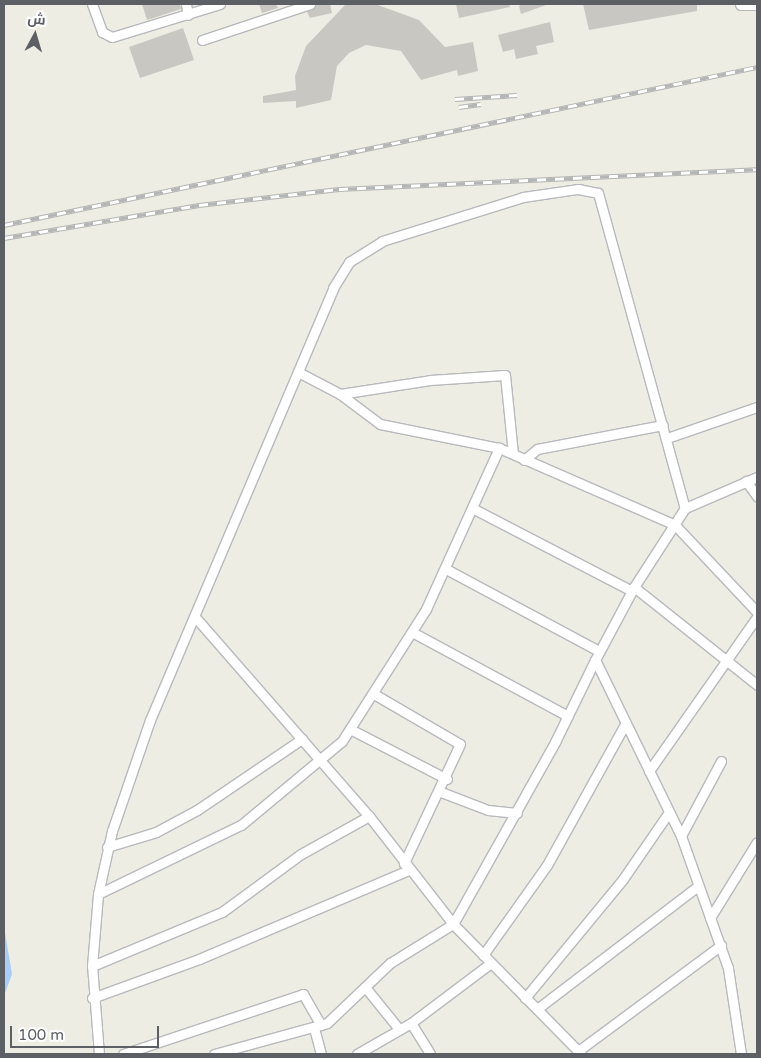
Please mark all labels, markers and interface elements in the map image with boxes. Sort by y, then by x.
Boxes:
north arrow [10,10,60,60]
text: ش [27,10,46,29]
scale bar [12,1016,161,1048]
text: 100 m [18,1026,64,1044]

